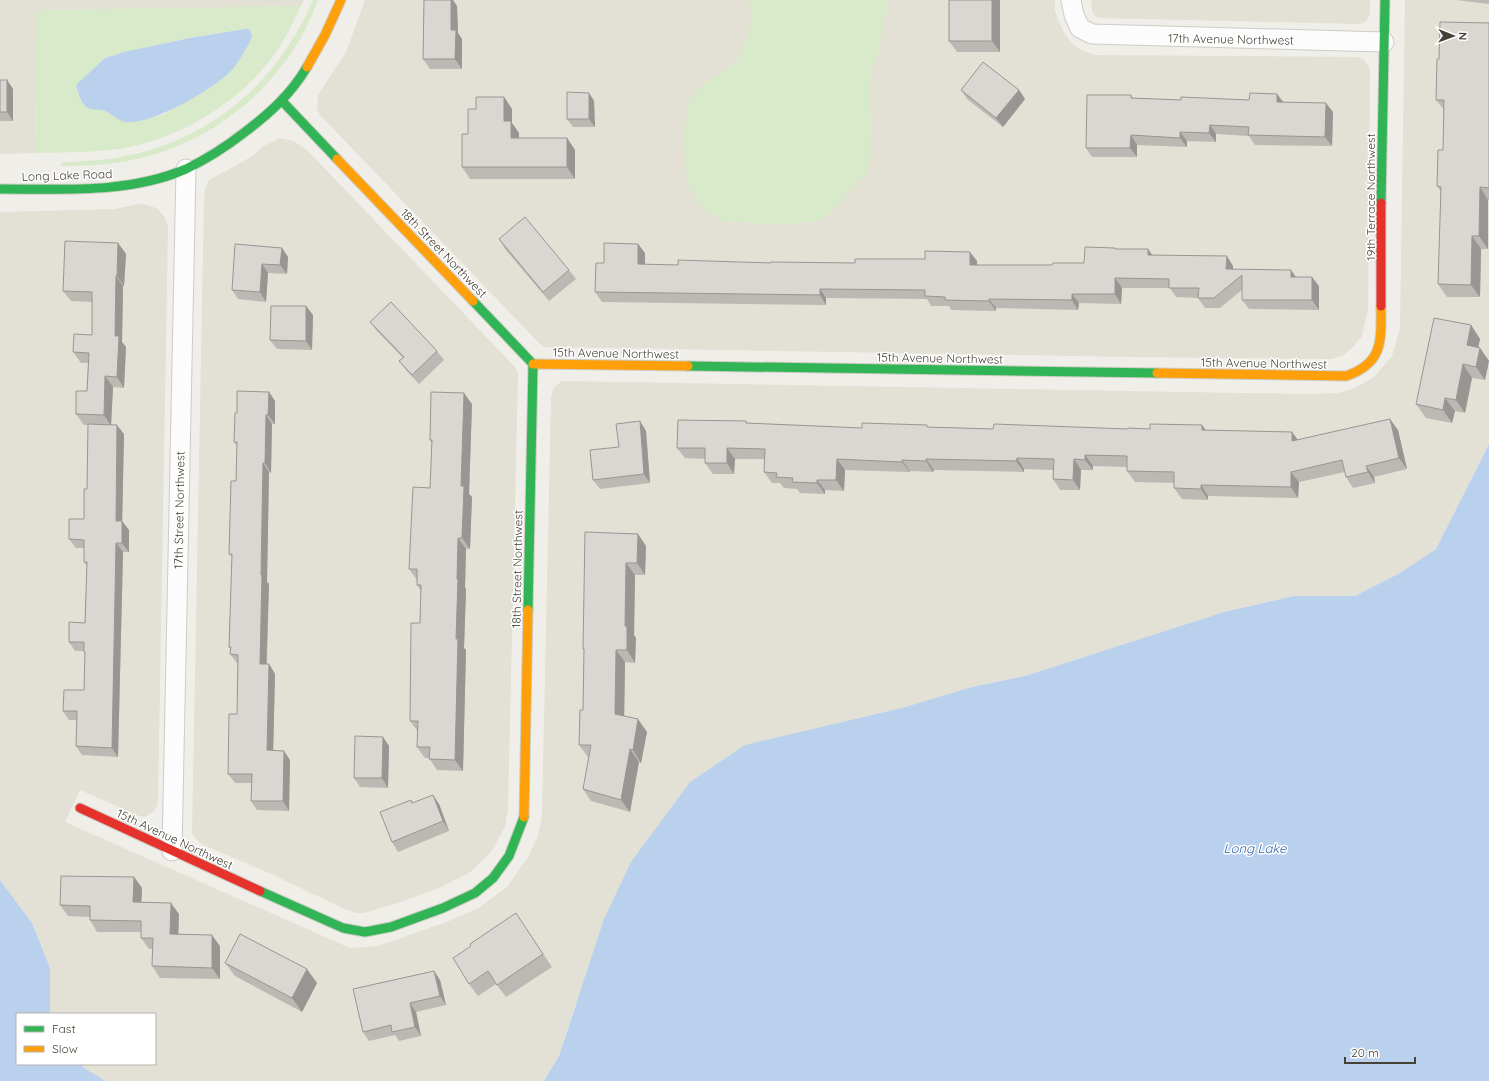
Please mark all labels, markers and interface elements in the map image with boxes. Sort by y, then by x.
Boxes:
north arrow [1433,16,1473,56]
street label: 17th Avenue Northwest [1168,30,1294,48]
text: N [1456,32,1470,40]
street label: 19th Terrace Northwest [1363,133,1378,261]
street label: Long Lake Road [21,166,113,184]
street label: 18th Street Northwest [398,205,490,301]
street label: 15th Avenue Northwest [553,344,679,362]
street label: 15th Avenue Northwest [877,349,1003,367]
street label: 15th Avenue Northwest [1201,354,1327,372]
street label: 17th Street Northwest [170,451,188,569]
street label: 18th Street Northwest [508,510,526,628]
street label: 15th Avenue Northwest [115,805,235,873]
water label: Long Lake [1224,840,1287,856]
legend [16,1013,156,1065]
text: Fast [52,1021,76,1036]
scale bar [1345,1039,1415,1065]
text: Slow [52,1041,78,1056]
text: 20 m [1351,1045,1379,1060]

